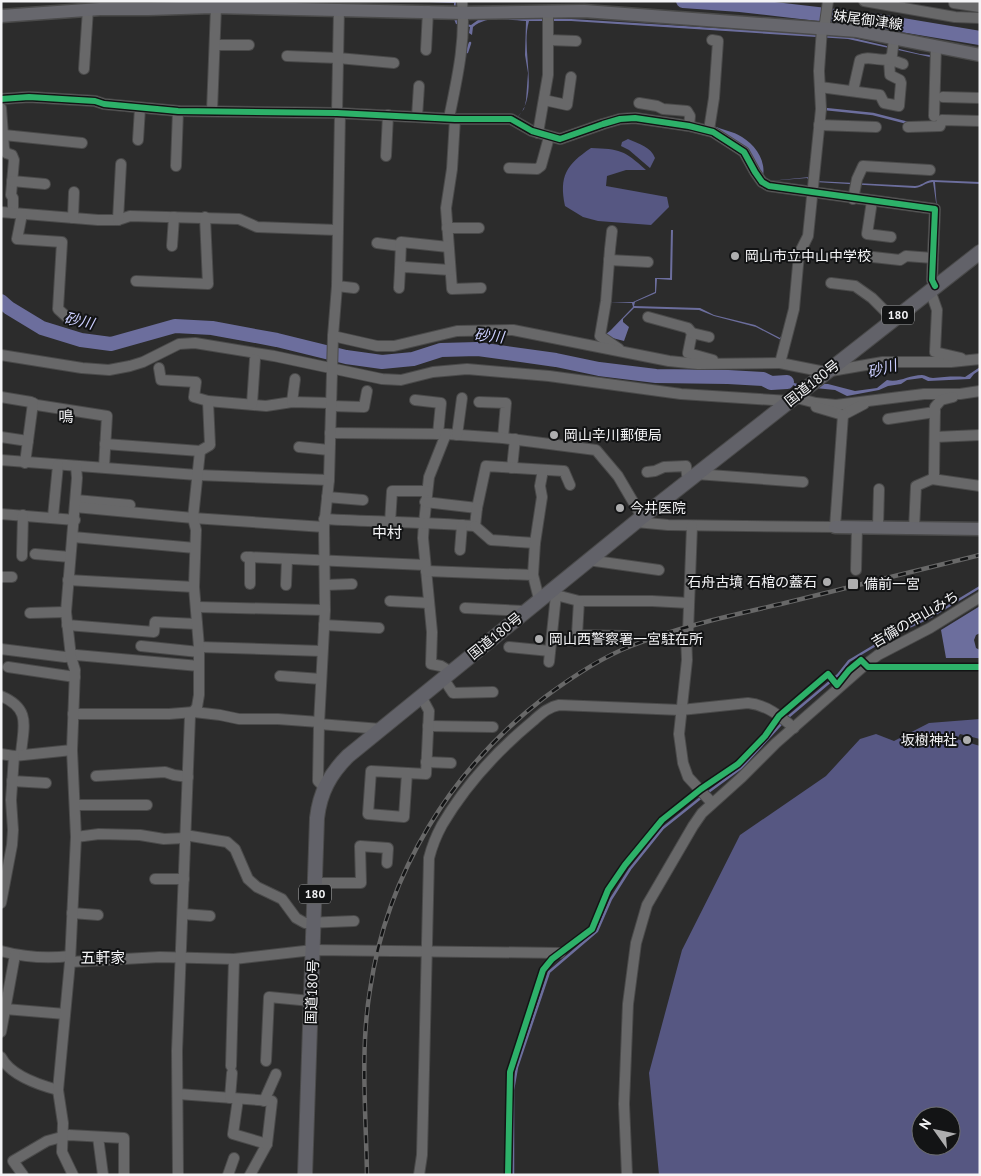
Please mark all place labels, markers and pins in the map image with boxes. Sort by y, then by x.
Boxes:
place label: 岡山市立中山中学校 [745,247,871,265]
marker: 岡山市立中山中学校 [729,250,741,262]
place label: 岡山辛川郵便局 [564,426,662,444]
marker: 岡山辛川郵便局 [548,429,560,441]
place label: 今井医院 [630,499,686,517]
marker: 今井医院 [614,502,626,514]
place label: 石舟古墳 石棺の蓋石 [687,573,817,591]
place label: 備前一宮 [864,575,920,593]
marker: 石舟古墳 石棺の蓋石 [821,576,833,588]
marker: 備前一宮 [846,577,860,591]
place label: 岡山西警察署一宮駐在所 [549,630,703,648]
marker: 岡山西警察署一宮駐在所 [533,633,545,645]
place label: 坂樹神社 [901,731,957,749]
marker: 坂樹神社 [961,734,973,746]

